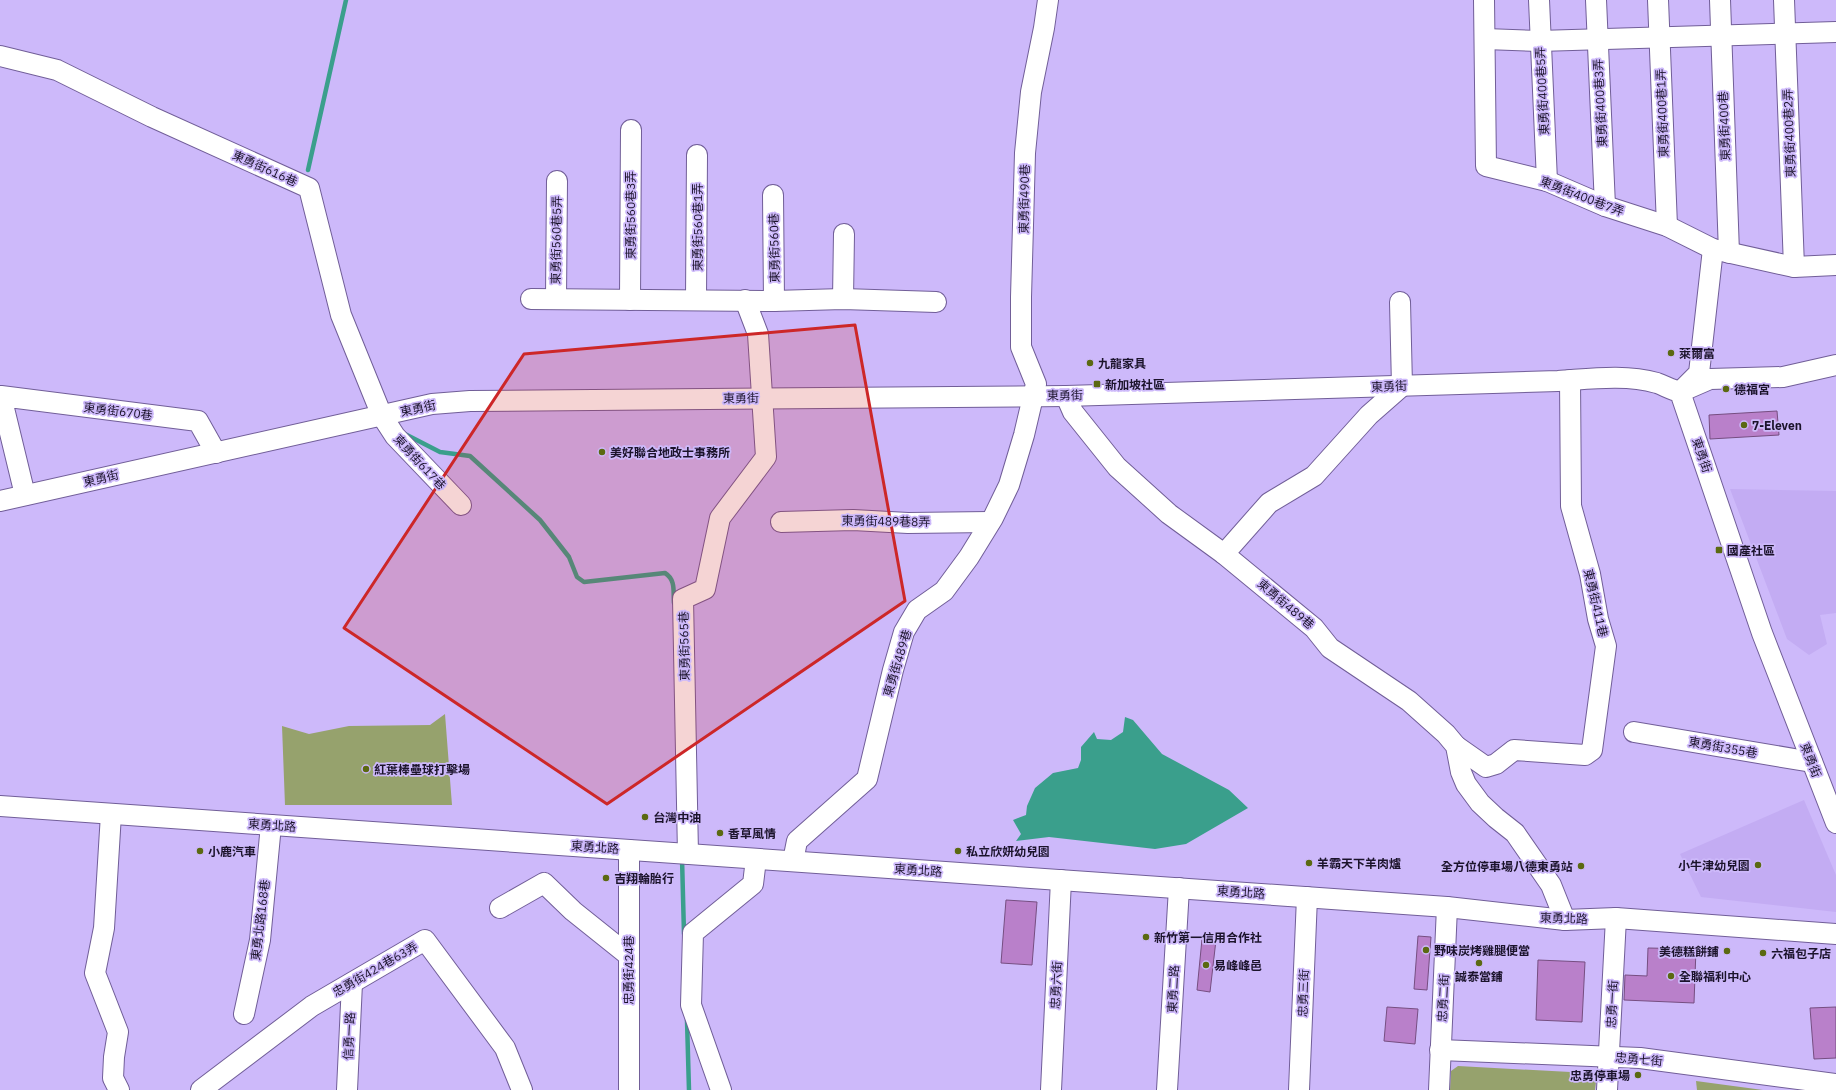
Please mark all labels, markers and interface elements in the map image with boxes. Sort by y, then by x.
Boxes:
street label: 東勇街400巷5弄 [1532,46,1552,136]
street label: 東勇街400巷3弄 [1590,58,1610,148]
street label: 東勇街400巷1弄 [1653,68,1671,158]
street label: 東勇街400巷2弄 [1780,88,1798,178]
street label: 東勇街400巷 [1715,91,1733,161]
street label: 東勇街616巷 [230,147,300,189]
street label: 東勇街490巷 [1016,164,1032,234]
street label: 東勇街560巷3弄 [623,171,638,259]
street label: 東勇街400巷7弄 [1538,173,1626,219]
street label: 東勇街560巷1弄 [690,183,705,271]
street label: 東勇街560巷5弄 [548,195,564,285]
street label: 東勇街560巷 [766,213,782,283]
place label: 萊爾富 [1679,346,1715,361]
marker: 萊爾富 [1666,348,1676,358]
place label: 九龍家具 [1098,356,1146,371]
marker: 九龍家具 [1085,358,1095,368]
place label: 新加坡社區 [1105,377,1165,392]
street label: 東勇街 [1371,378,1407,394]
marker: 新加坡社區 [1092,379,1102,389]
place label: 德福宮 [1734,382,1770,397]
marker: 德福宮 [1721,384,1731,394]
street label: 東勇街 [1047,387,1083,403]
street label: 東勇街 [723,390,759,406]
street label: 東勇街 [399,397,437,419]
street label: 東勇街670巷 [83,399,153,423]
place label: 7-Eleven [1752,418,1802,433]
marker: 7-Eleven [1739,420,1749,430]
street label: 東勇街617巷 [391,431,449,493]
street label: 東勇街 [1689,436,1715,474]
place label: 美好聯合地政士事務所 [610,445,730,460]
marker: 美好聯合地政士事務所 [597,447,607,457]
street label: 東勇街 [82,467,120,489]
street label: 東勇街489巷8弄 [841,513,931,529]
place label: 國產社區 [1727,543,1775,558]
marker: 國產社區 [1714,545,1724,555]
street label: 東勇街411巷 [1581,567,1611,639]
street label: 東勇街489巷 [1255,576,1317,632]
street label: 東勇街565巷 [676,611,692,681]
street label: 東勇街489巷 [880,628,914,698]
street label: 東勇街355巷 [1687,734,1759,760]
street label: 東勇街 [1798,741,1824,779]
place label: 紅葉棒壘球打擊場 [374,762,470,777]
marker: 紅葉棒壘球打擊場 [361,764,371,774]
place label: 台灣中油 [653,810,701,825]
marker: 台灣中油 [640,812,650,822]
street label: 東勇北路 [248,816,296,834]
place label: 香草風情 [728,826,776,841]
marker: 香草風情 [715,828,725,838]
street label: 東勇北路 [571,838,619,856]
place label: 小鹿汽車 [208,844,256,859]
place label: 私立欣妍幼兒園 [966,844,1050,859]
marker: 小鹿汽車 [195,846,205,856]
marker: 私立欣妍幼兒園 [953,846,963,856]
place label: 羊霸天下羊肉爐 [1317,856,1401,871]
marker: 羊霸天下羊肉爐 [1304,858,1314,868]
place label: 小牛津幼兒園 [1678,858,1750,873]
place label: 全方位停車場八德東勇站 [1441,859,1573,874]
marker: 小牛津幼兒園 [1753,860,1763,870]
street label: 東勇北路 [894,861,942,879]
marker: 全方位停車場八德東勇站 [1576,861,1586,871]
place label: 吉翔輪胎行 [614,871,674,886]
marker: 吉翔輪胎行 [601,873,611,883]
street label: 東勇北路168巷 [248,879,272,961]
street label: 東勇北路 [1217,883,1265,901]
street label: 東勇北路 [1540,910,1588,926]
place label: 新竹第一信用合作社 [1154,930,1262,945]
marker: 新竹第一信用合作社 [1141,932,1151,942]
street label: 忠勇街424巷 [621,935,636,1005]
street label: 忠勇街424巷63弄 [330,939,420,999]
place label: 野味炭烤雞腿便當 [1434,943,1530,958]
place label: 美德糕餅鋪 [1659,944,1719,959]
marker: 野味炭烤雞腿便當 [1421,945,1431,955]
marker: 美德糕餅鋪 [1722,946,1732,956]
place label: 六福包子店 [1771,946,1831,961]
marker: 六福包子店 [1758,948,1768,958]
place label: 易峰峰邑 [1214,958,1262,973]
marker: 誠泰當鋪 [1474,958,1484,968]
marker: 易峰峰邑 [1201,960,1211,970]
street label: 忠勇六街 [1047,961,1065,1009]
street label: 東勇二路 [1164,965,1182,1013]
street label: 忠勇三街 [1295,969,1311,1017]
place label: 誠泰當鋪 [1455,969,1503,984]
place label: 全聯福利中心 [1679,969,1751,984]
marker: 全聯福利中心 [1666,971,1676,981]
street label: 忠勇二街 [1434,974,1452,1022]
street label: 忠勇一街 [1603,980,1621,1028]
street label: 信勇一路 [340,1012,358,1060]
street label: 忠勇七街 [1614,1049,1664,1069]
place label: 忠勇停車場 [1570,1068,1630,1083]
marker: 忠勇停車場 [1633,1070,1643,1080]

